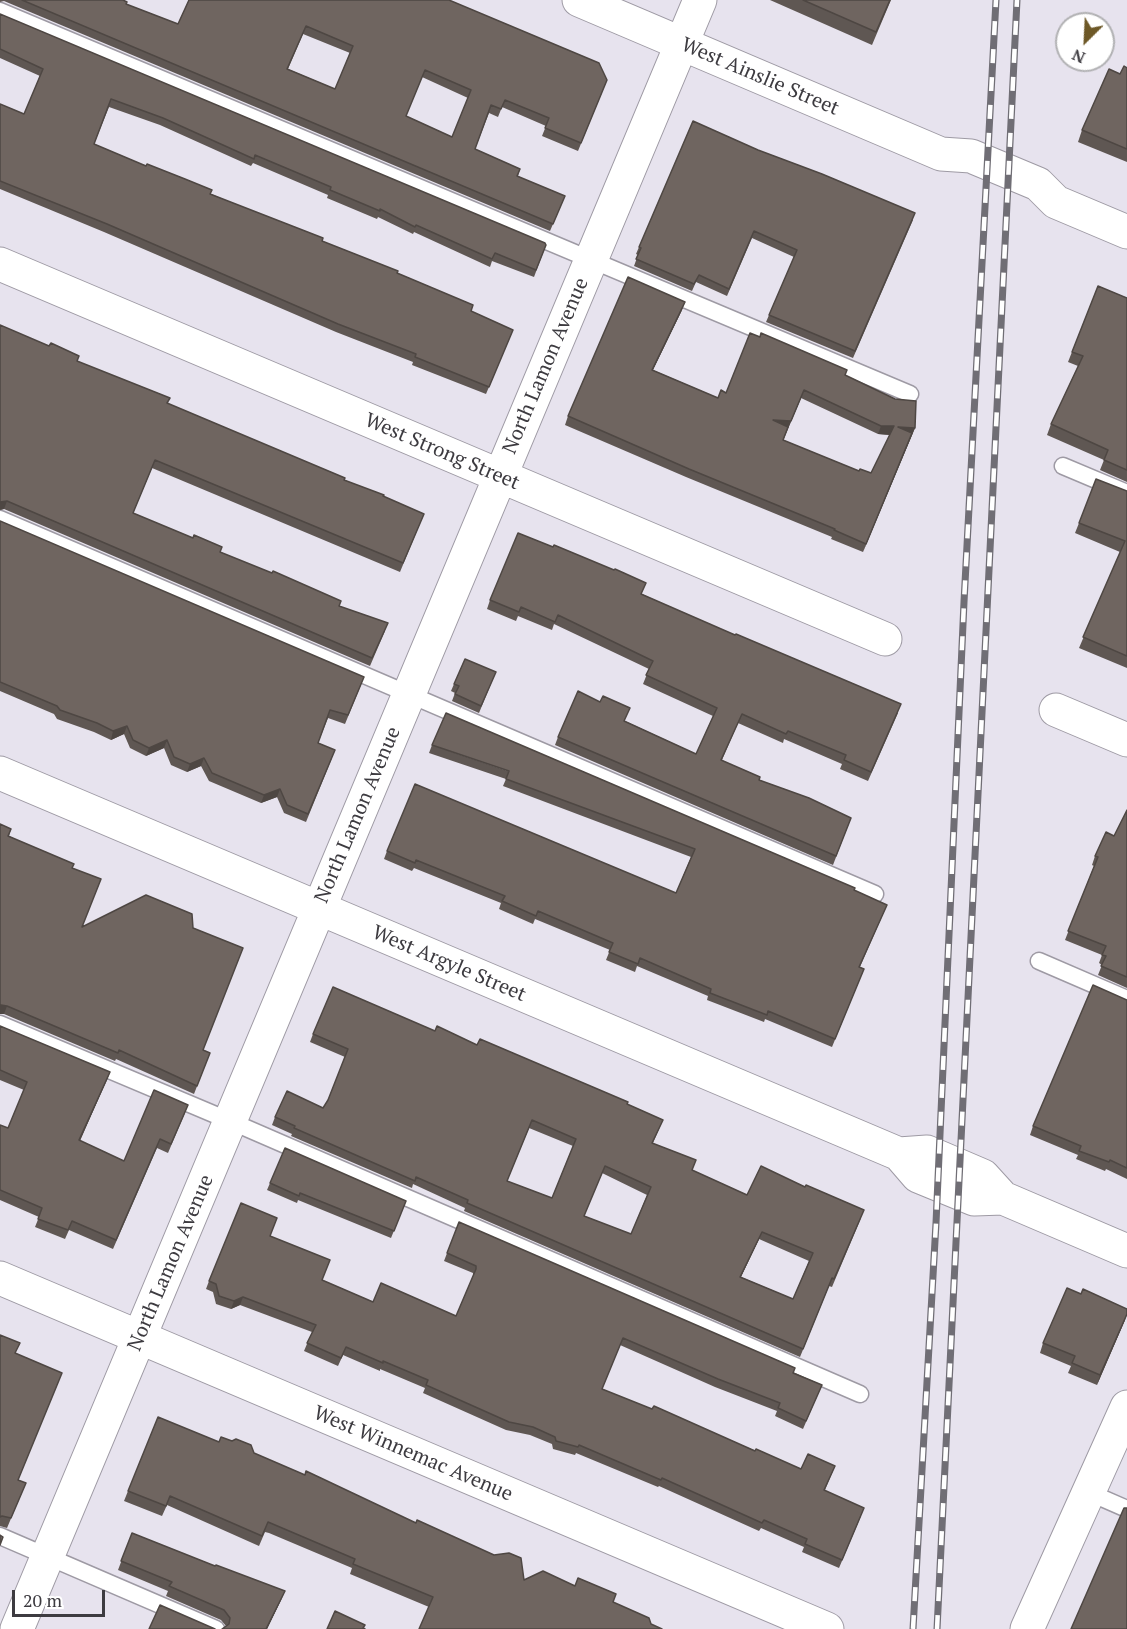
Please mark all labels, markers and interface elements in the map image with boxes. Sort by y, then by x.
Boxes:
north arrow [1055,12,1115,72]
street label: West Ainslie Street [678,33,842,121]
text: N [1068,44,1089,69]
street label: North Lamon Avenue [498,274,594,458]
street label: West Strong Street [361,409,523,495]
street label: North Lamon Avenue [310,723,406,907]
street label: West Argyle Street [369,921,529,1007]
street label: North Lamon Avenue [123,1171,219,1355]
street label: West Winnemac Avenue [310,1401,516,1507]
scale bar [15,1578,108,1616]
text: 20 m [23,1588,62,1612]

